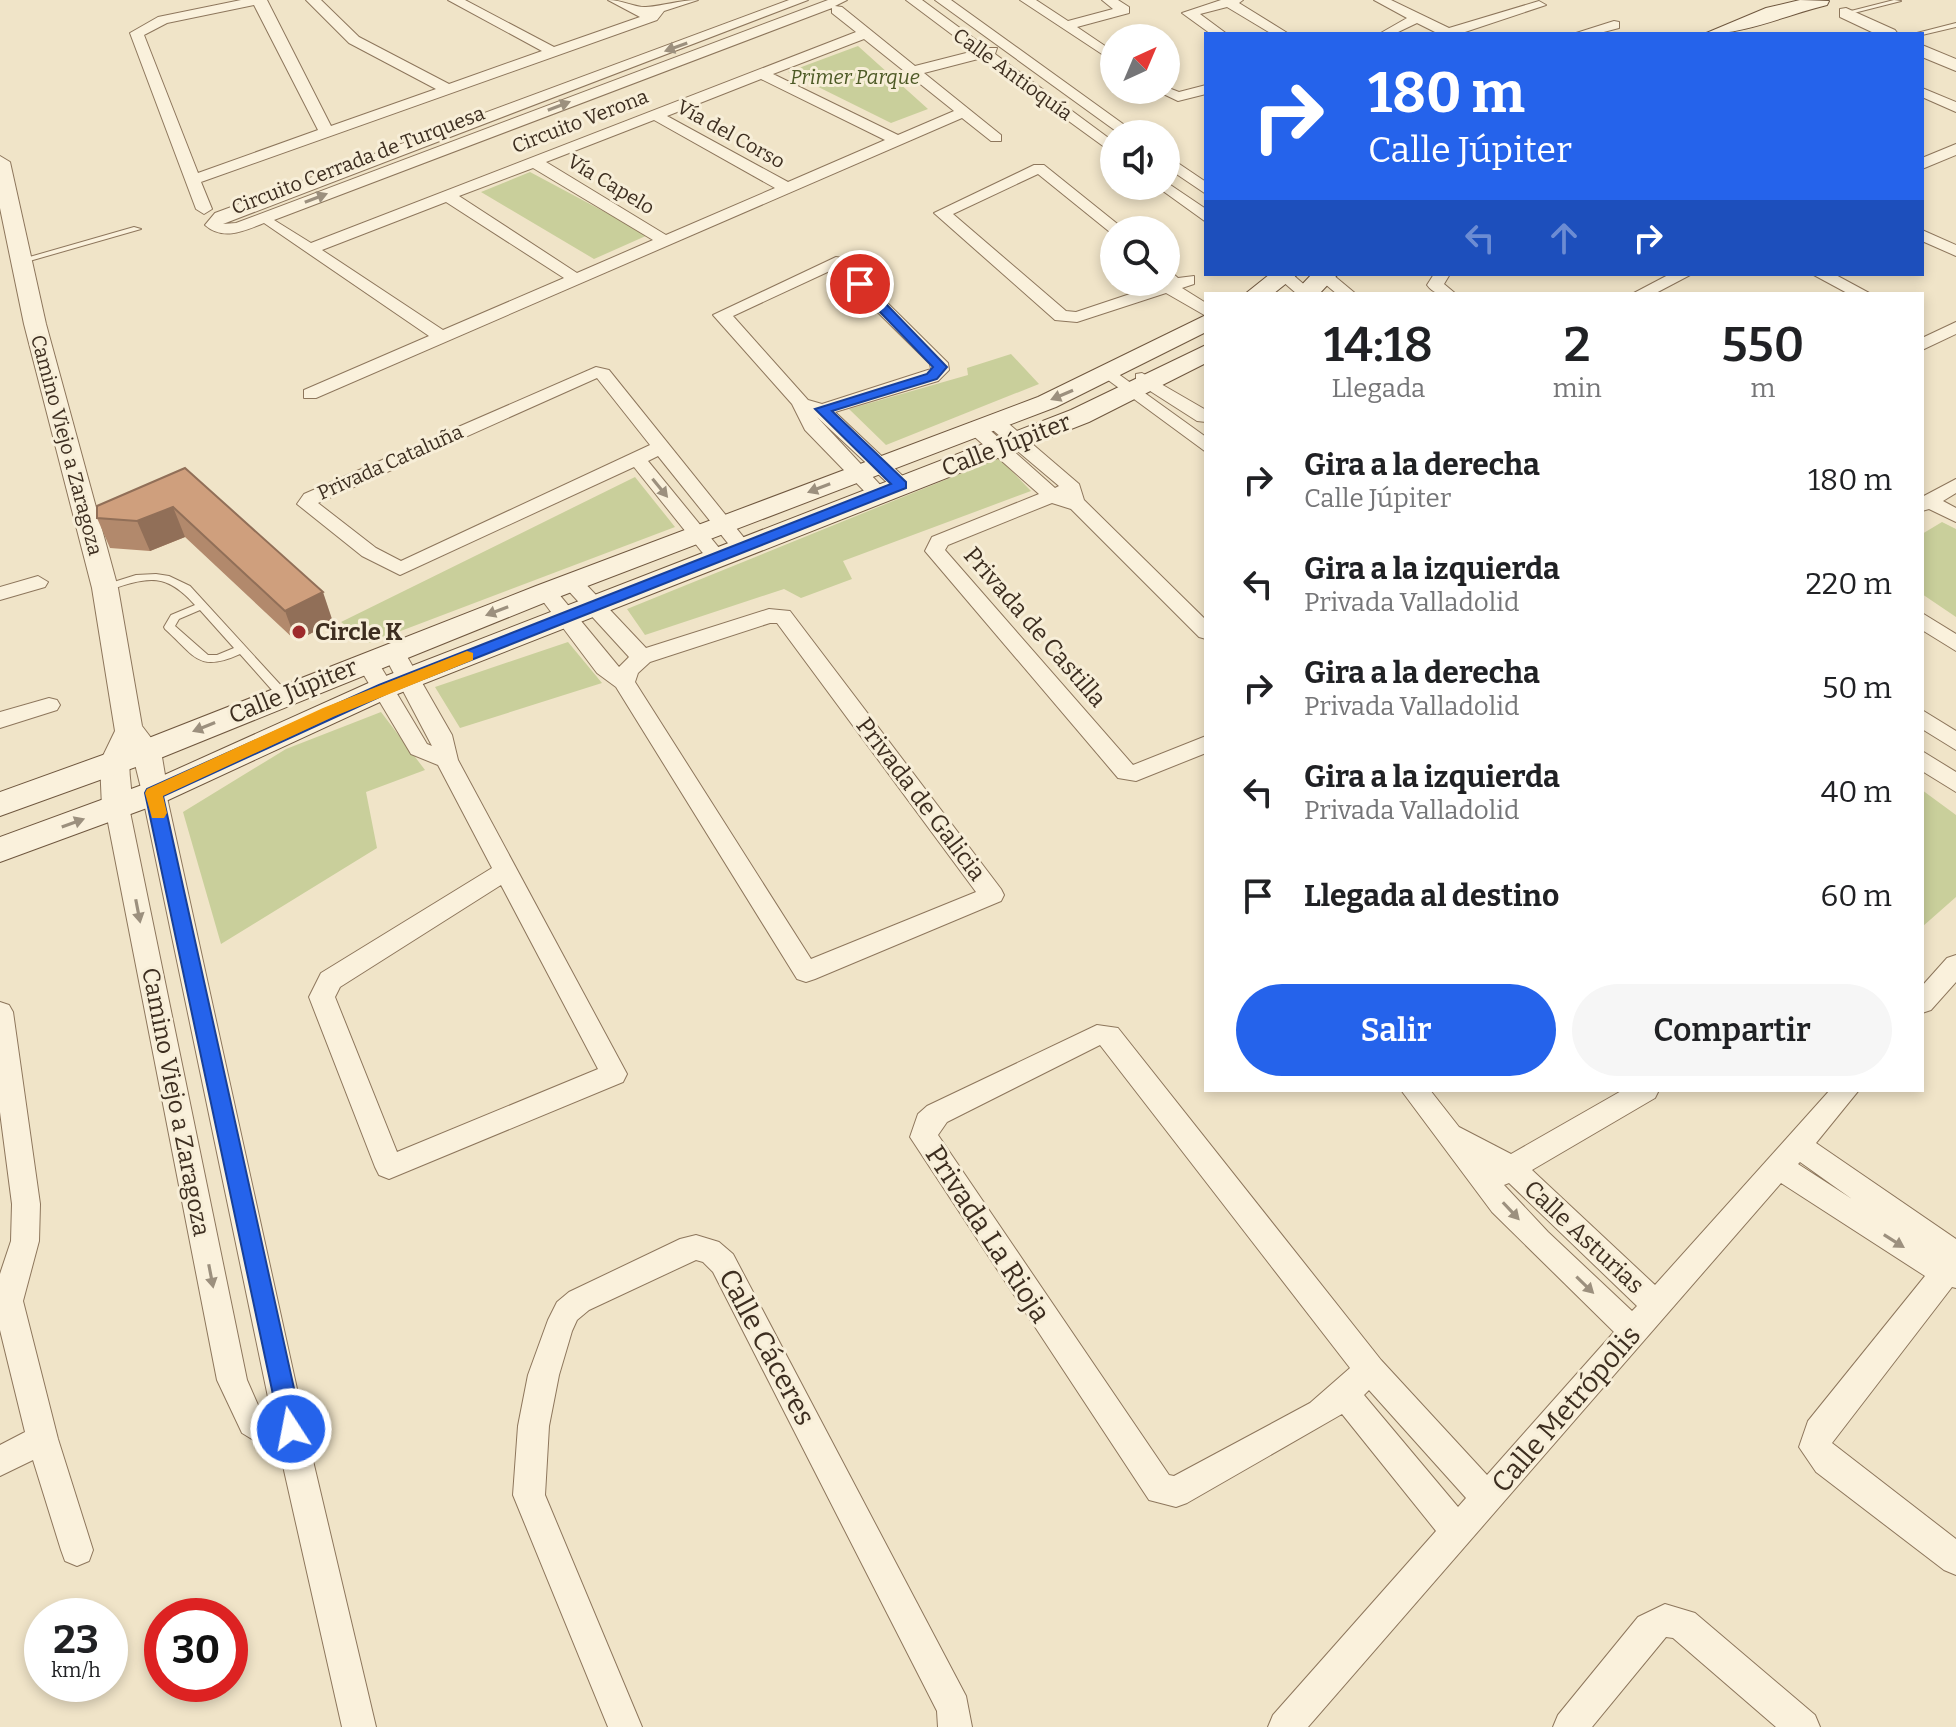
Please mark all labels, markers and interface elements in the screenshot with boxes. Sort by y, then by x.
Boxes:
street label: Calle Antioquía [949,23,1077,125]
north arrow [1100,24,1180,104]
map controls [1100,24,1180,296]
one-way arrow [664,41,688,54]
text: 180 m [1368,60,1525,127]
icon: right [1236,64,1340,168]
park label: Primer Parque [790,65,920,89]
street label: Circuito Verona [508,84,652,158]
street label: Vía del Corso [673,94,789,174]
one-way arrow [547,99,571,112]
street label: Circuito Cerrada de Turquesa [228,101,488,219]
button: sound [1100,120,1180,200]
text: Calle Júpiter [1368,128,1572,172]
street label: Vía Capelo [563,149,659,219]
one-way arrow [304,191,328,204]
button: search [1100,216,1180,296]
icon: left [1458,216,1502,260]
icon: ahead [1542,216,1586,260]
icon: right [1626,216,1670,260]
pin [826,250,894,318]
icon: arrive [838,262,882,306]
text: 14:18 [1324,316,1433,374]
text: 2 [1564,316,1591,374]
text: 550 [1722,316,1804,374]
street label: Camino Viejo a Zaragoza [25,332,108,558]
text: Llegada [1331,373,1425,404]
text: min [1553,373,1602,404]
text: m [1750,373,1775,404]
one-way arrow [1050,389,1074,402]
street label: Calle Júpiter [938,407,1075,482]
street label: Privada Cataluña [314,419,466,505]
text: Gira a la derecha [1304,447,1540,483]
icon: right [1236,458,1280,502]
text: 180 m [1808,462,1892,498]
one-way arrow [651,478,668,498]
one-way arrow [807,482,831,495]
text: Calle Júpiter [1304,483,1451,514]
street label: Privada de Castilla [958,541,1112,713]
text: Gira a la izquierda [1304,551,1560,587]
icon: left [1236,562,1280,606]
text: 220 m [1806,566,1892,602]
text: Privada Valladolid [1304,587,1519,618]
one-way arrow [485,605,509,618]
place label: Circle K [315,618,403,646]
marker: Circle K [290,623,308,641]
street label: Calle Júpiter [225,652,362,729]
text: Gira a la derecha [1304,655,1540,691]
icon: right [1236,666,1280,710]
text: 50 m [1822,670,1892,706]
text: Privada Valladolid [1304,691,1519,722]
street label: Privada de Galicia [851,712,991,886]
one-way arrow [192,721,216,734]
text: Gira a la izquierda [1304,759,1560,795]
icon: left [1236,770,1280,814]
text: 40 m [1821,774,1892,810]
text: Privada Valladolid [1304,795,1519,826]
one-way arrow [61,816,85,829]
icon: arrive [1236,874,1280,918]
text: Llegada al destino [1304,878,1559,914]
text: 60 m [1821,878,1892,914]
one-way arrow [132,899,145,924]
street label: Camino Viejo a Zaragoza [136,965,216,1239]
button: Salir [1236,984,1556,1076]
button: Compartir [1572,984,1892,1076]
street label: Privada La Rioja [919,1139,1057,1329]
street label: Calle Asturias [1518,1175,1650,1299]
one-way arrow [1502,1200,1519,1220]
one-way arrow [1883,1233,1905,1247]
one-way arrow [205,1263,218,1288]
street label: Calle Cáceres [712,1263,822,1431]
one-way arrow [1575,1276,1594,1294]
street label: Calle Metrópolis [1485,1319,1647,1499]
position arrow [249,1387,333,1471]
speed limit sign: 30 [144,1598,248,1702]
text: 23 [53,1616,99,1664]
text: km/h [51,1658,101,1682]

